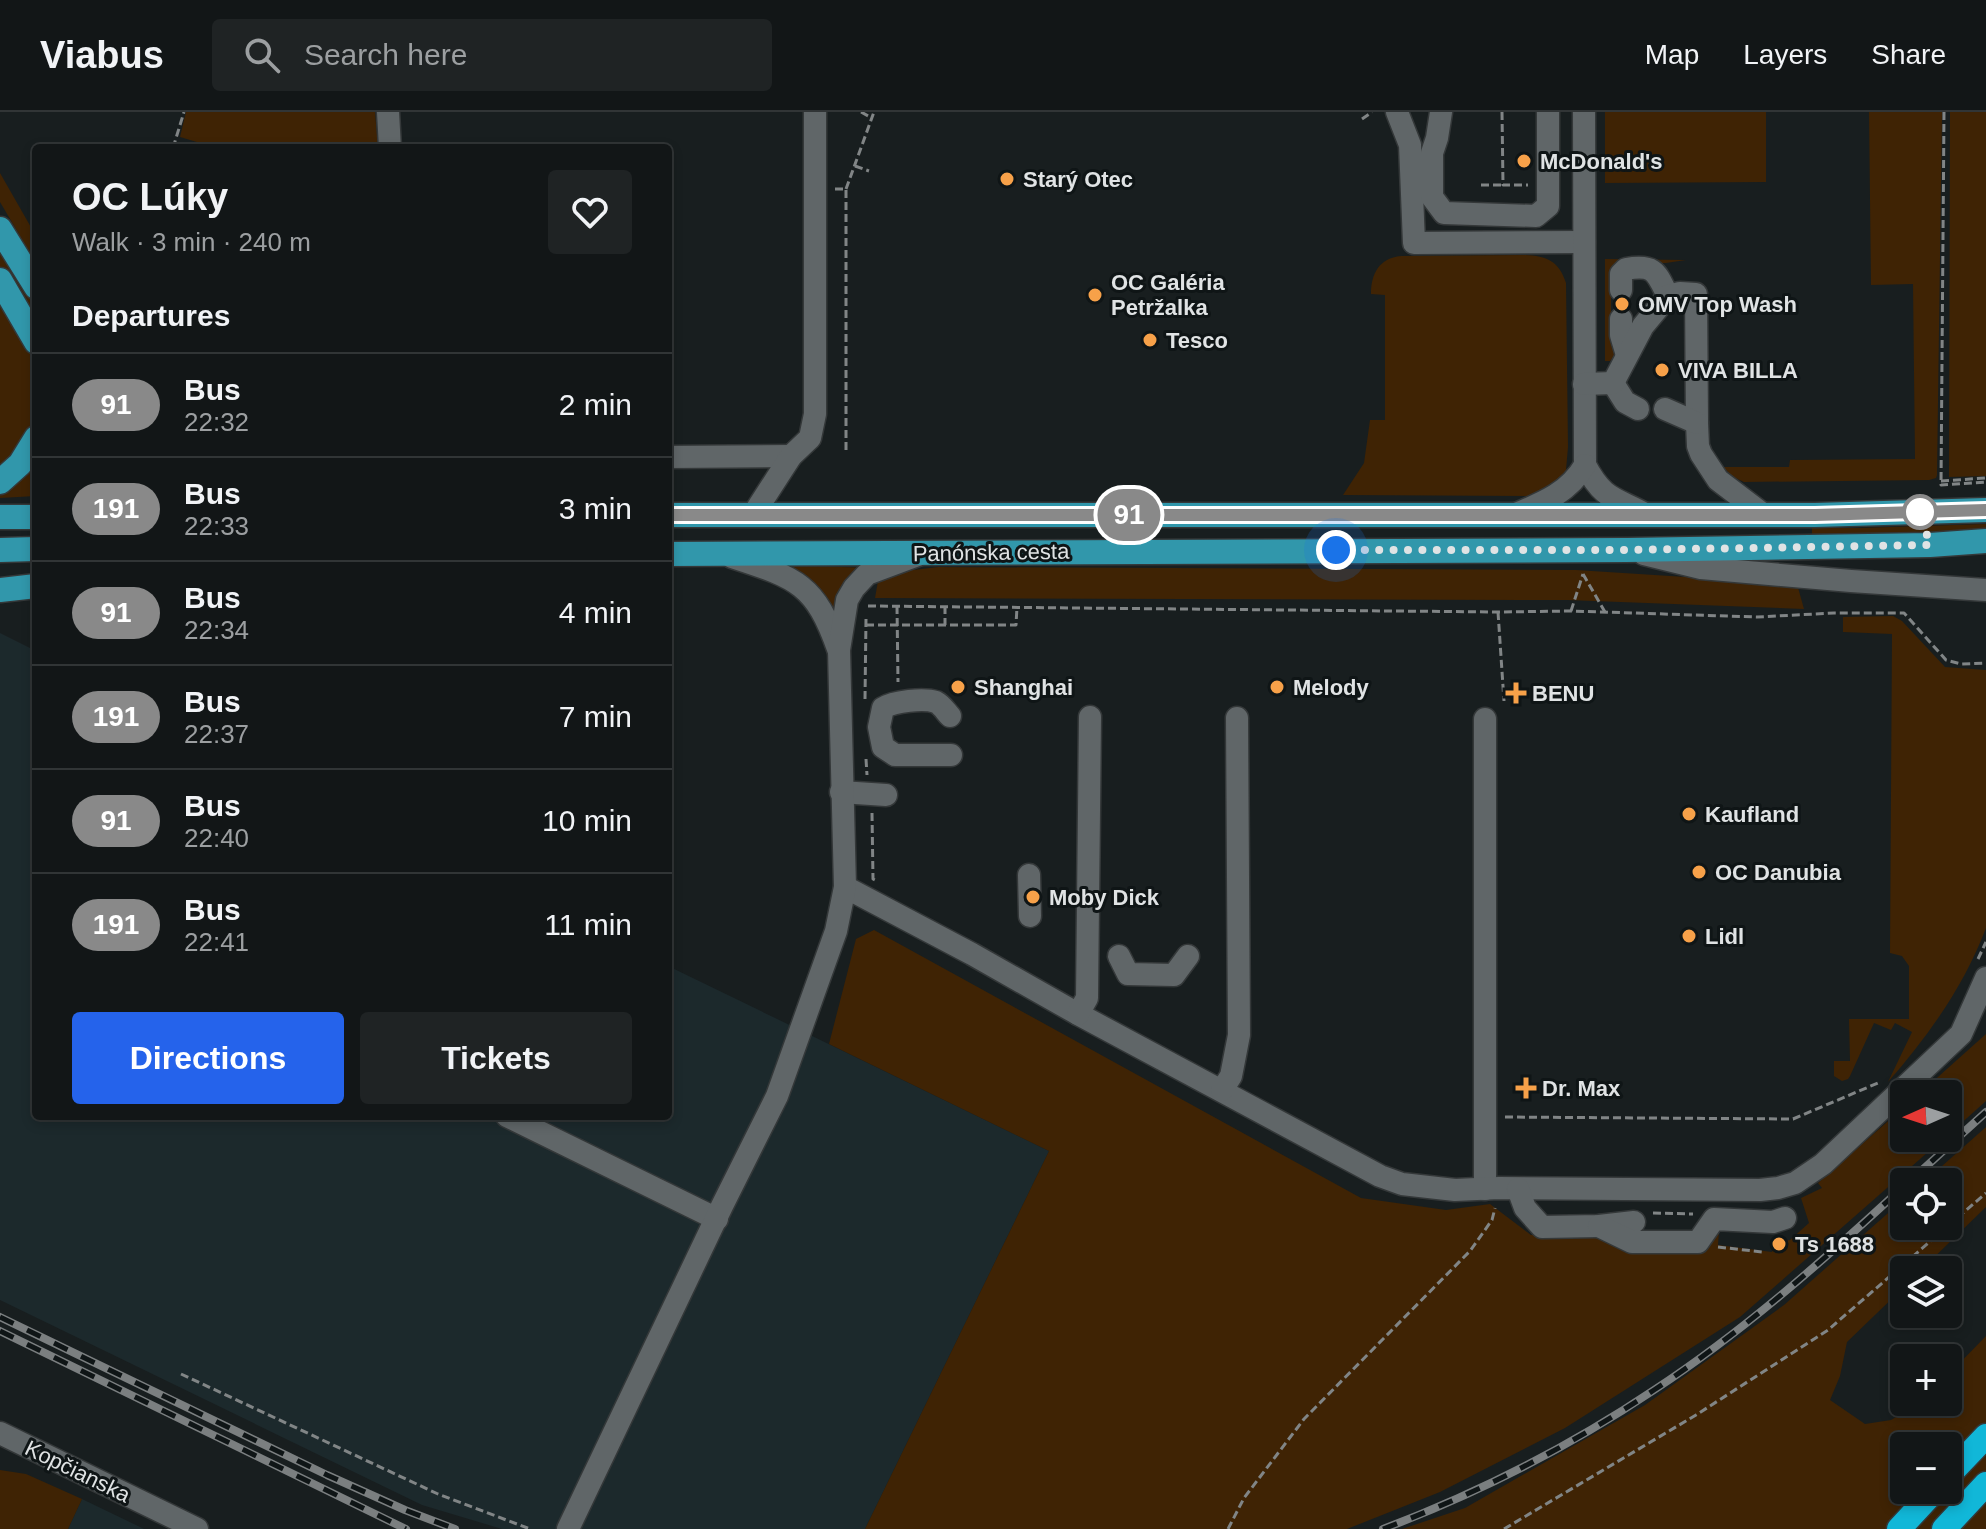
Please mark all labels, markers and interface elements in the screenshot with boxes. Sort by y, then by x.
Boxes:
search box [212,19,772,91]
icon: search [240,33,284,77]
text: Viabus [40,34,164,76]
text: Search here [304,38,467,71]
text: Map [1645,39,1699,70]
text: Layers [1743,39,1827,70]
text: Share [1871,39,1946,70]
place label: McDonald's [1540,149,1663,174]
marker: McDonald's [1515,152,1533,170]
place label: Starý Otec [1023,167,1133,192]
button: heart [548,170,632,254]
marker: Starý Otec [998,170,1016,188]
text: OC Lúky [72,176,228,218]
text: Walk · 3 min · 240 m [72,227,311,257]
place label: OC Galéria Petržalka [1111,270,1225,320]
marker: OC Galéria Petržalka [1086,286,1104,304]
place label: OMV Top Wash [1638,292,1797,317]
marker: OMV Top Wash [1613,295,1631,313]
text: Departures [72,299,230,332]
place label: Tesco [1166,328,1228,353]
marker: Tesco [1141,331,1159,349]
place label: VIVA BILLA [1678,358,1798,383]
marker: VIVA BILLA [1653,361,1671,379]
text: Bus [184,373,241,406]
text: 2 min [559,388,632,421]
text: 91 [100,389,132,420]
text: 22:32 [184,407,249,437]
text: Bus [184,477,241,510]
line badge: 91 [1093,489,1165,541]
text: 3 min [559,492,632,525]
text: 191 [93,493,139,524]
unlabelled marker [1903,495,1937,529]
text: 91 [1113,499,1145,530]
text: 22:33 [184,511,249,541]
your location [1316,530,1356,570]
street label: Panónska cesta [913,539,1070,566]
text: Bus [184,581,241,614]
text: 4 min [559,596,632,629]
text: 91 [100,597,132,628]
text: 22:34 [184,615,249,645]
place label: Shanghai [974,675,1073,700]
place label: Melody [1293,675,1370,700]
marker: Shanghai [949,678,967,696]
marker: Melody [1268,678,1286,696]
place label: BENU [1532,681,1594,706]
marker: BENU [1507,684,1525,702]
text: Bus [184,685,241,718]
text: 7 min [559,700,632,733]
text: 191 [93,701,139,732]
text: 22:37 [184,719,249,749]
text: Bus [184,789,241,822]
place label: Kaufland [1705,802,1799,827]
text: 10 min [542,804,632,837]
text: 91 [100,805,132,836]
marker: Kaufland [1680,805,1698,823]
text: 22:40 [184,823,249,853]
place label: OC Danubia [1715,860,1842,885]
marker: OC Danubia [1690,863,1708,881]
place label: Moby Dick [1049,885,1160,910]
marker: Moby Dick [1024,888,1042,906]
text: Bus [184,893,241,926]
text: 11 min [544,908,632,941]
text: 191 [93,909,139,940]
place label: Lidl [1705,924,1744,949]
text: 22:41 [184,927,249,957]
marker: Lidl [1680,927,1698,945]
button: Directions [72,1012,344,1104]
button: Tickets [360,1012,632,1104]
place label: Dr. Max [1542,1076,1621,1101]
marker: Dr. Max [1517,1079,1535,1097]
north arrow [1890,1080,1962,1152]
map controls [1890,1080,1962,1504]
button: locate [1890,1168,1962,1240]
place label: Ts 1688 [1795,1232,1874,1257]
marker: Ts 1688 [1770,1235,1788,1253]
button: layers [1890,1256,1962,1328]
button: + [1890,1344,1962,1416]
button: − [1890,1432,1962,1504]
street label: Kopčianska [21,1435,135,1508]

